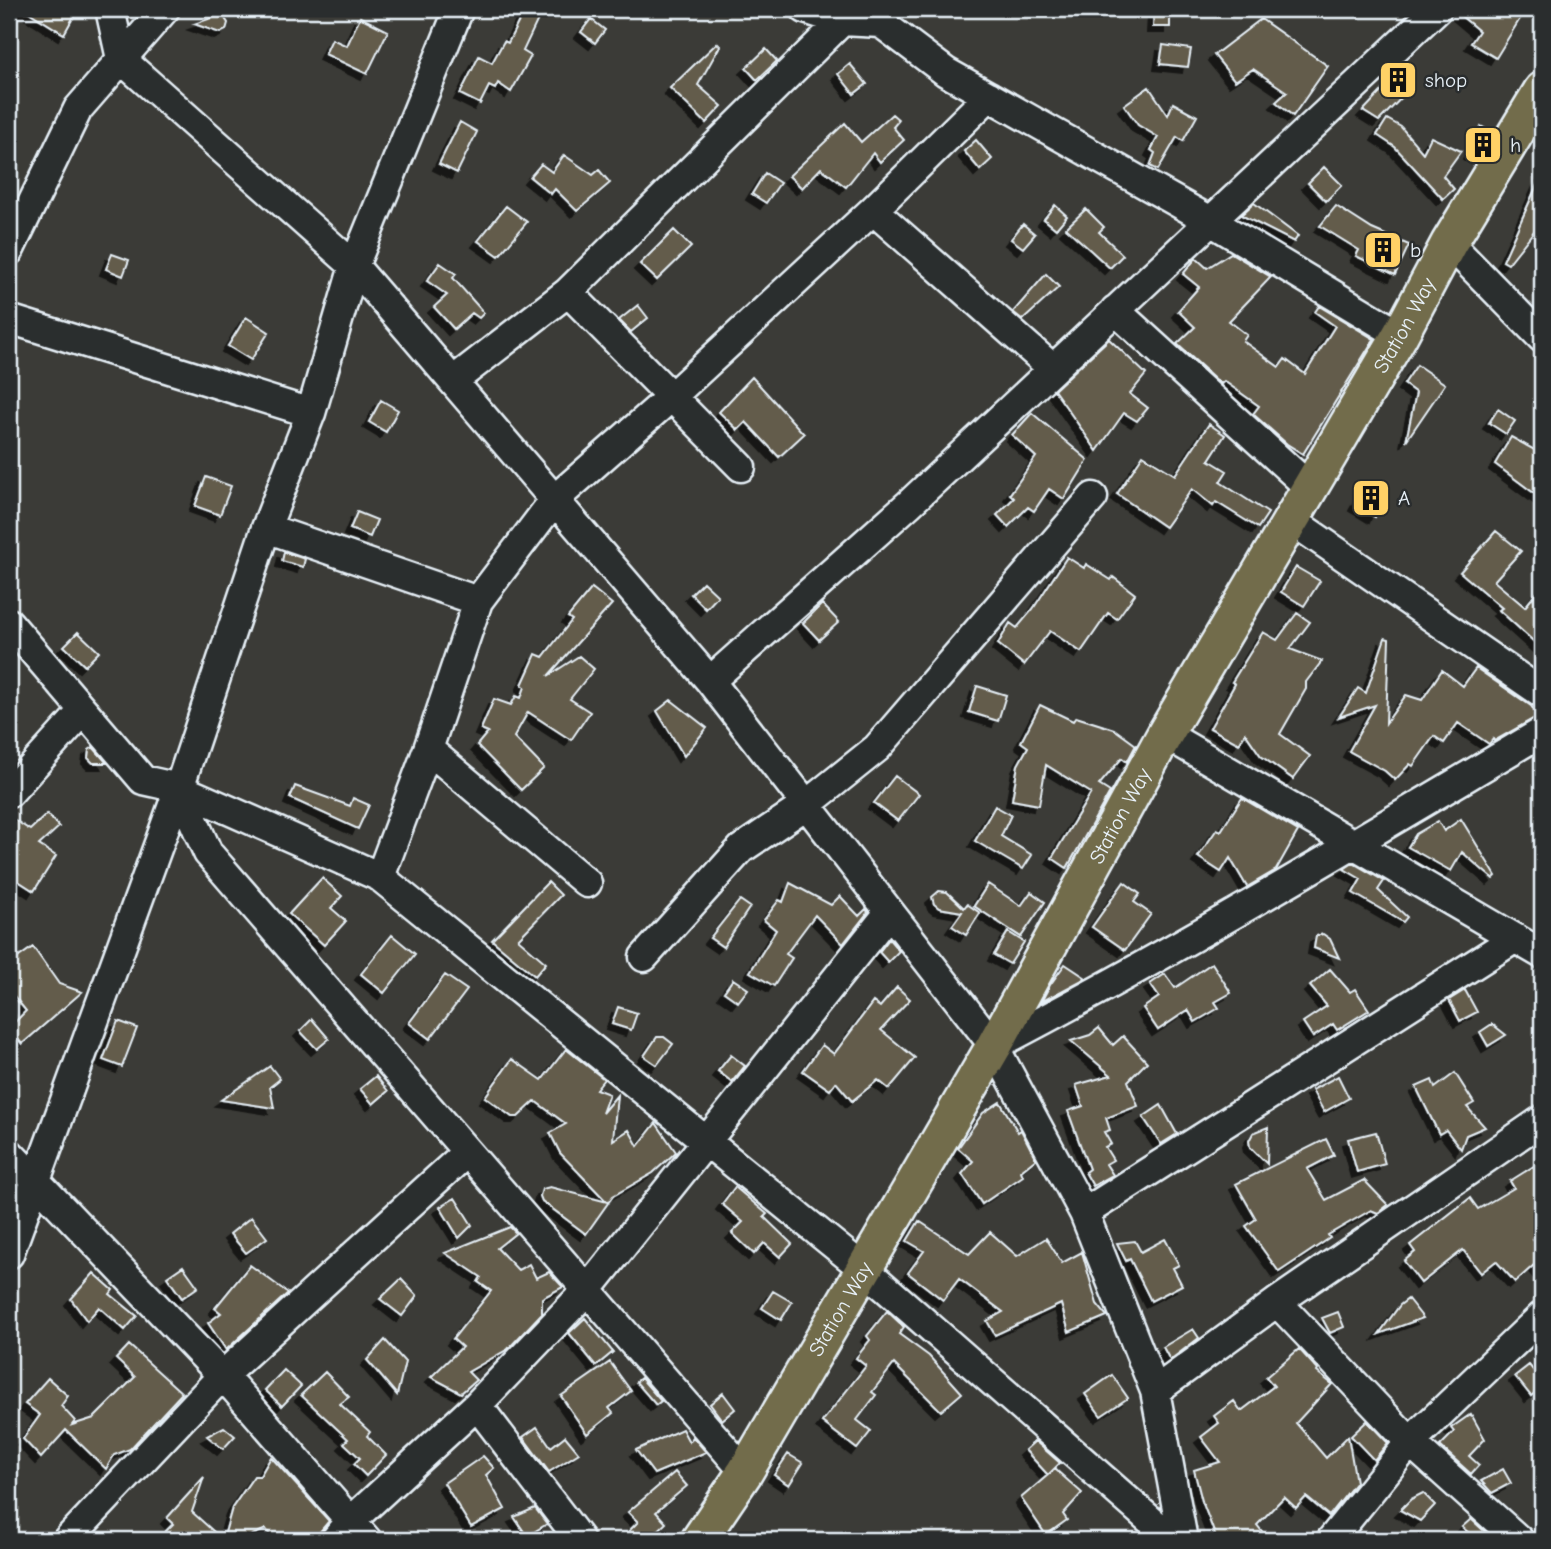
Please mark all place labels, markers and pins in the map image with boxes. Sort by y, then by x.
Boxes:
building icon: shop [1377,59,1419,101]
place label: shop [1425,68,1467,92]
building icon: h [1462,124,1504,166]
place label: h [1510,133,1521,157]
building icon: b [1362,229,1404,271]
place label: b [1410,238,1421,262]
building icon: A [1350,477,1392,519]
place label: A [1398,486,1410,510]

